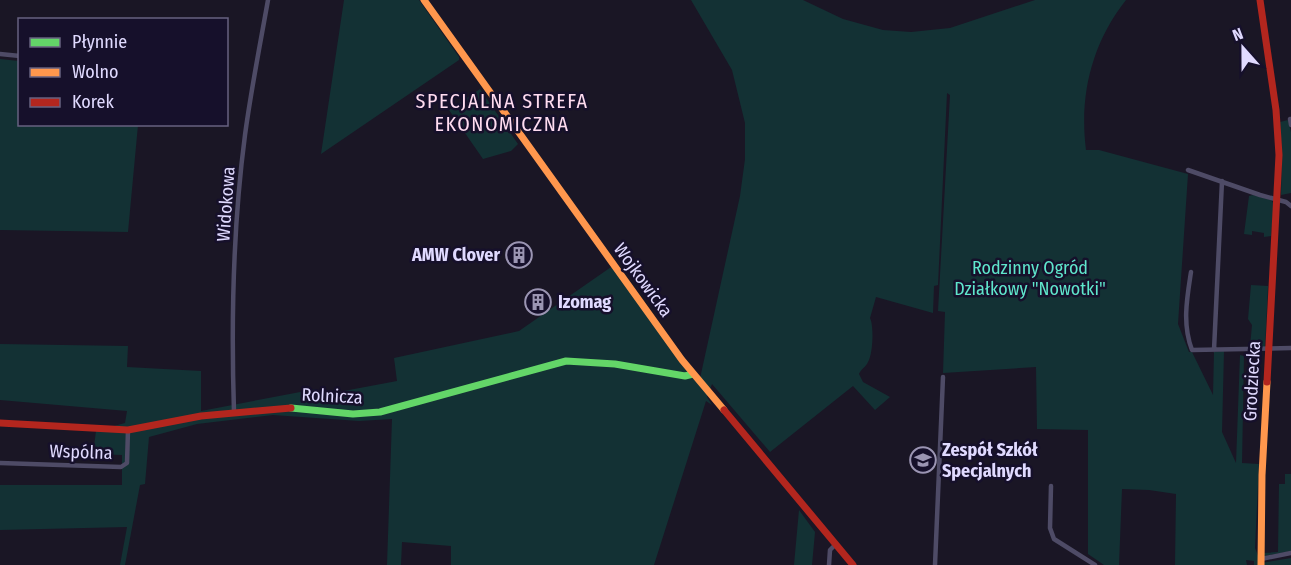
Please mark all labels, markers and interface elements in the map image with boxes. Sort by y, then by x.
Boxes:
legend [18,18,228,126]
north arrow [1213,18,1273,78]
text: N [1230,24,1246,45]
text: Płynnie [72,31,127,53]
text: Wolno [72,61,118,83]
district label: SPECJALNA STREFA EKONOMICZNA [416,89,589,136]
text: Korek [72,91,114,113]
street label: Widokowa [212,166,240,242]
street label: Wojkowicka [609,239,677,321]
building icon: AMW Clover [504,240,534,270]
place label: AMW Clover [411,244,500,266]
park label: Rodzinny Ogród Działkowy "Nowotki" [954,257,1106,300]
building icon: Izomag [523,287,553,317]
place label: Izomag [558,291,611,313]
street label: Grodziecka [1239,340,1265,422]
street label: Rolnicza [301,383,363,409]
place label: Zespół Szkół Specjalnych [942,439,1039,482]
street label: Wspólna [49,440,113,464]
school or university icon: Zespół Szkół Specjalnych [908,445,938,475]

